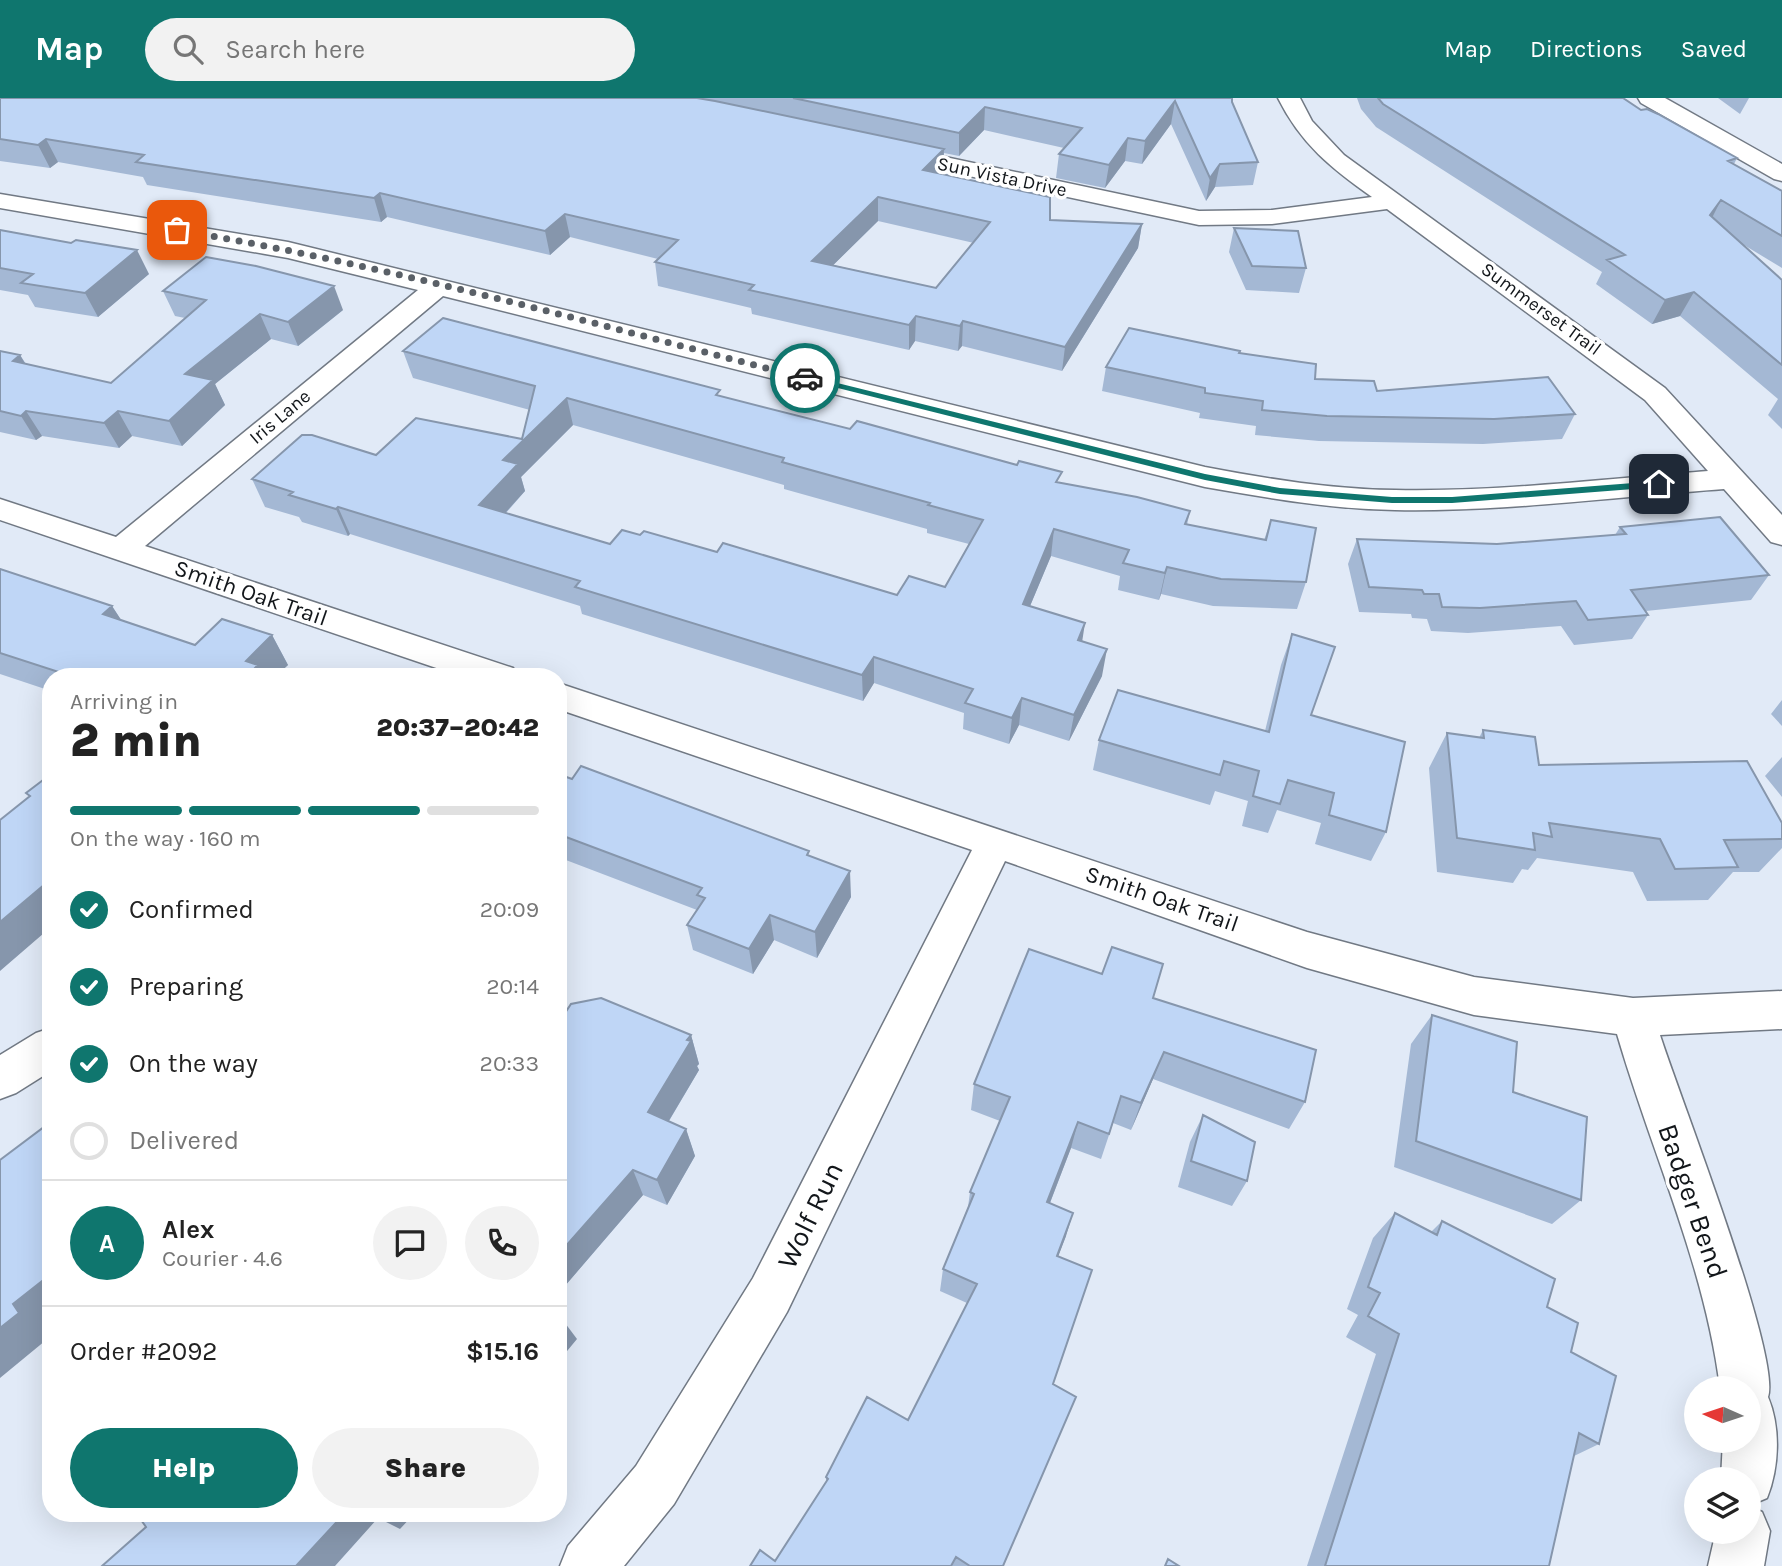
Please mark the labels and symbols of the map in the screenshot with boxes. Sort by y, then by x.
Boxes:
street label: Sun Vista Drive [935,153,1069,201]
pin [147,200,207,260]
street label: Summerset Trail [1477,258,1605,360]
courier [770,343,840,413]
street label: Iris Lane [245,385,315,449]
pin [1629,454,1689,514]
street label: Smith Oak Trail [171,554,331,632]
street label: Smith Oak Trail [1082,860,1242,938]
street label: Badger Bend [1651,1119,1735,1283]
street label: Wolf Run [770,1156,850,1274]
north arrow [1684,1376,1760,1452]

